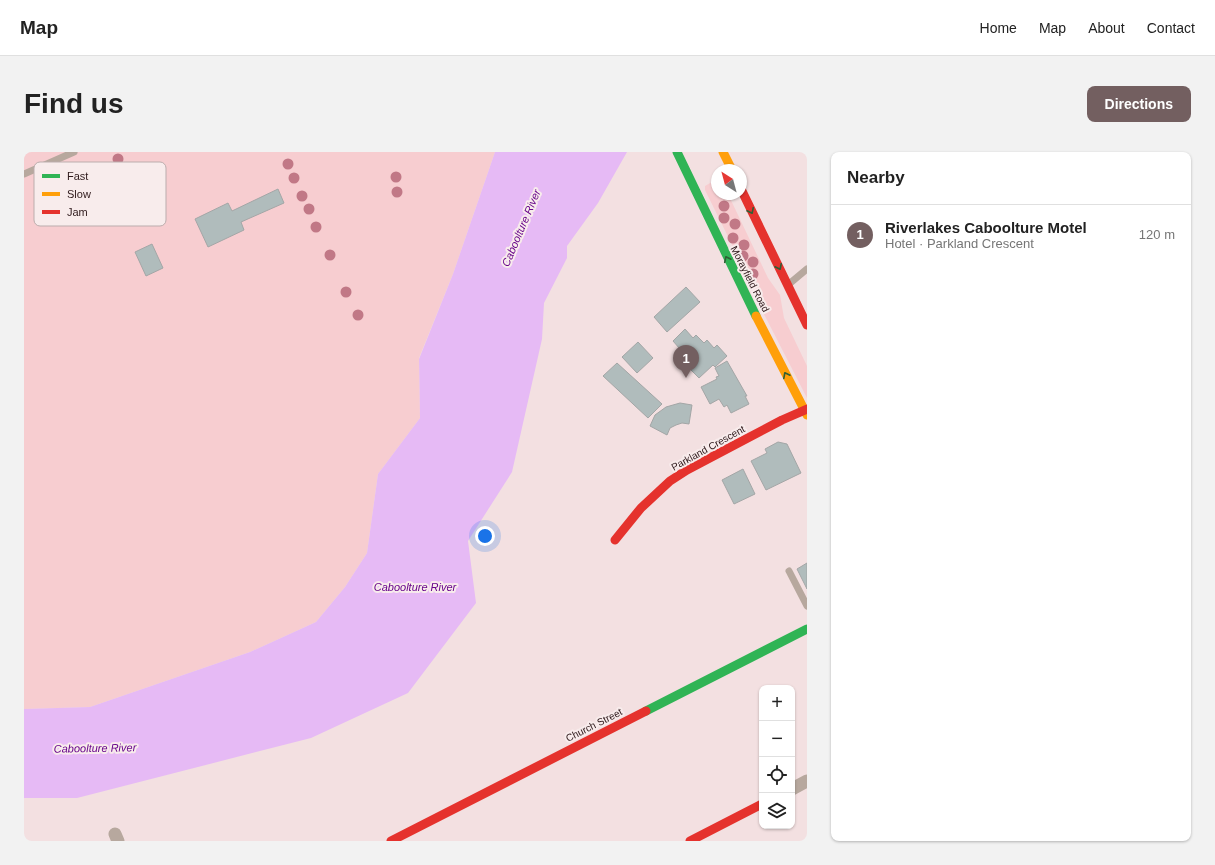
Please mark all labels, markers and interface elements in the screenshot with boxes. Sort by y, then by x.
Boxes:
text: Map [20,17,58,38]
text: Home [980,20,1017,36]
text: Map [1039,20,1066,36]
text: About [1088,20,1125,36]
text: Contact [1147,20,1195,36]
button: Directions [1087,86,1191,122]
text: Find us [24,88,124,119]
legend [34,162,166,226]
north arrow [711,164,747,200]
text: Nearby [847,168,905,187]
text: Fast [67,170,88,182]
water label: Caboolture River [499,186,543,268]
text: Slow [67,188,91,200]
text: Jam [67,206,88,218]
one-way arrow [746,206,754,214]
text: Riverlakes Caboolture Motel [885,219,1087,236]
text: 1 [856,227,864,242]
text: 120 m [1139,227,1175,242]
text: Hotel · Parkland Crescent [885,236,1034,251]
street label: Morayfield Road [729,244,771,314]
one-way arrow [724,255,732,263]
one-way arrow [774,262,781,270]
pin: 1 [673,345,699,378]
one-way arrow [783,372,791,379]
street label: Parkland Crescent [669,423,747,473]
your location [475,526,495,546]
water label: Caboolture River [374,581,458,593]
map controls [759,685,795,829]
button: + [759,685,795,721]
street label: Church Street [564,706,624,744]
button: − [759,721,795,757]
water label: Caboolture River [54,741,138,755]
button: locate [759,757,795,793]
button: layers [759,793,795,829]

